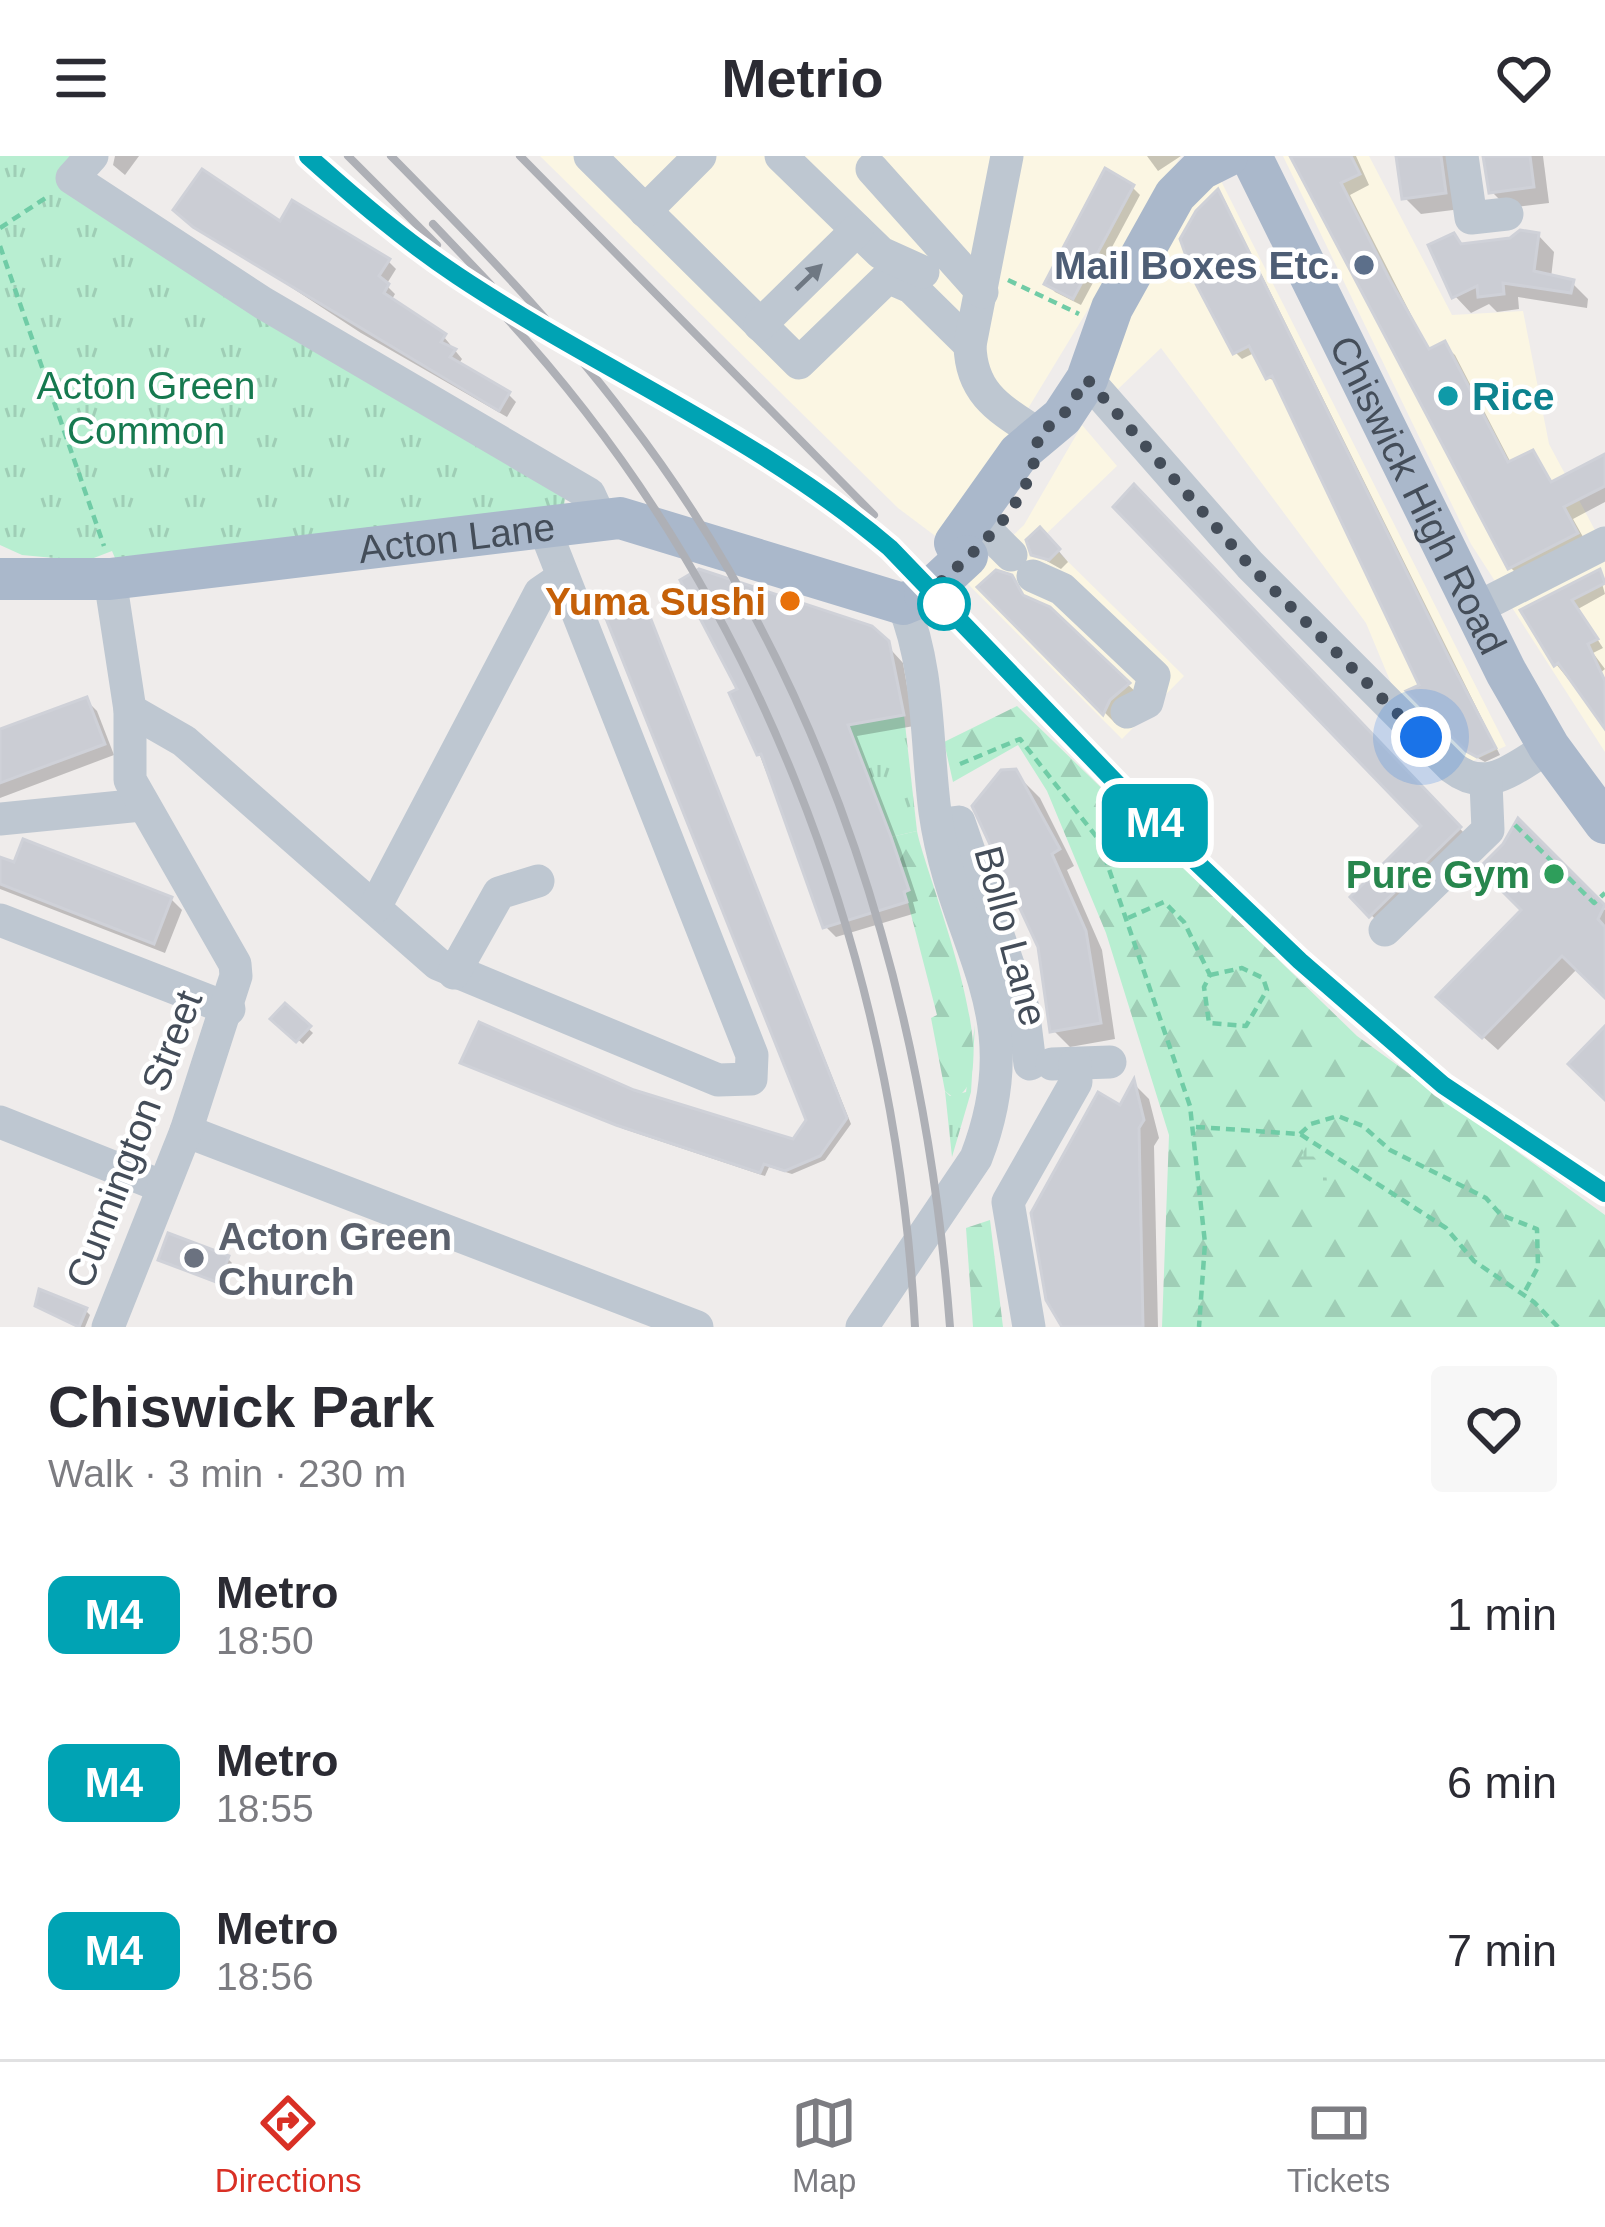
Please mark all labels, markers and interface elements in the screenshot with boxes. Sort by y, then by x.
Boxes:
icon: menu [48,45,114,111]
icon: heart [1491,45,1557,111]
text: Metrio [722,48,884,108]
place label: Mail Boxes Etc. [1054,244,1340,287]
marker: Mail Boxes Etc. [1351,252,1377,278]
one-way arrow [795,263,823,291]
street label: Chiswick High Road [1322,329,1515,661]
park label: Acton Green Common [37,364,255,452]
place label: Rice [1472,375,1554,418]
marker: Rice [1435,383,1461,409]
street label: Acton Lane [356,504,557,571]
unlabelled marker [919,579,969,629]
place label: Yuma Sushi [545,580,766,623]
marker: Yuma Sushi [777,588,803,614]
your location [1391,707,1451,767]
line badge: M4 [1101,784,1209,862]
text: M4 [1126,799,1184,846]
street label: Bollo Lane [966,841,1056,1031]
place label: Pure Gym [1346,853,1530,896]
marker: Pure Gym [1541,861,1567,887]
street label: Cunnington Street [58,984,210,1293]
place label: Acton Green Church [218,1215,452,1303]
marker: Acton Green Church [181,1245,207,1271]
button: heart [1431,1366,1557,1492]
text: Chiswick Park [48,1375,435,1439]
text: Walk · 3 min · 230 m [48,1452,406,1495]
text: Metro [216,1567,339,1618]
text: 1 min [1447,1589,1557,1640]
text: M4 [85,1591,143,1638]
text: 18:50 [216,1619,314,1662]
text: Metro [216,1735,339,1786]
text: 6 min [1447,1757,1557,1808]
text: M4 [85,1759,143,1806]
text: 18:55 [216,1787,314,1830]
text: Metro [216,1903,339,1954]
text: 7 min [1447,1925,1557,1976]
text: M4 [85,1927,143,1974]
text: 18:56 [216,1955,314,1998]
tab: Directions [215,2090,362,2200]
tab: Map [791,2090,857,2200]
tab: Tickets [1287,2090,1390,2200]

